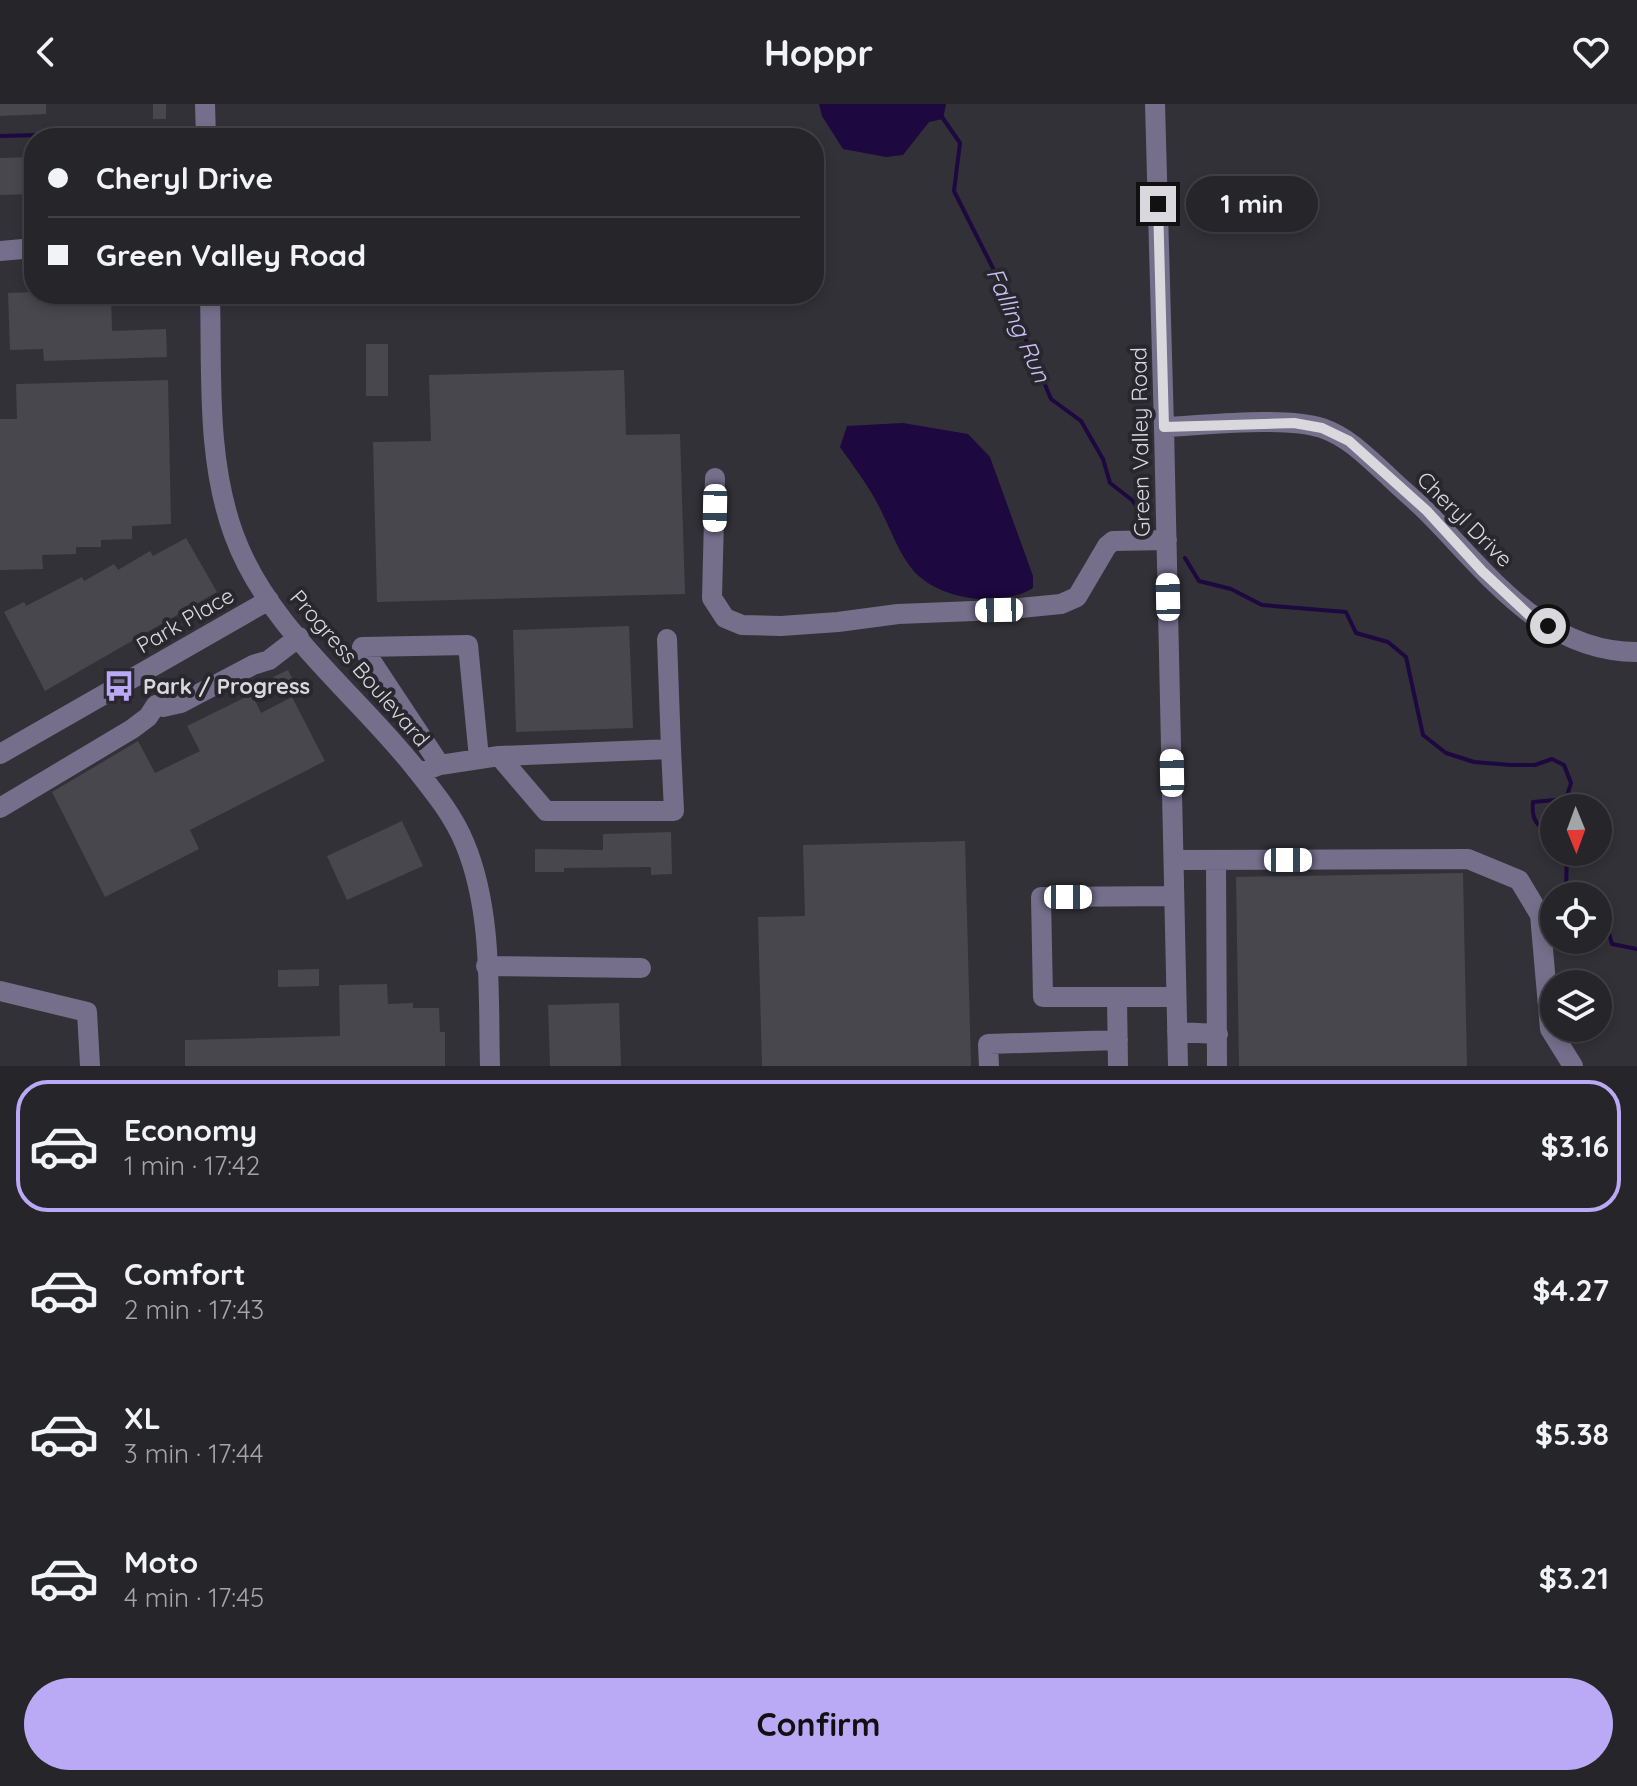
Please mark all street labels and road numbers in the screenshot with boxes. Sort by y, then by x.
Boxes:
street label: Green Valley Road [1124,347,1156,537]
street label: Cheryl Drive [1411,465,1519,573]
street label: Park Place [131,581,239,659]
street label: Progress Boulevard [284,584,436,752]

